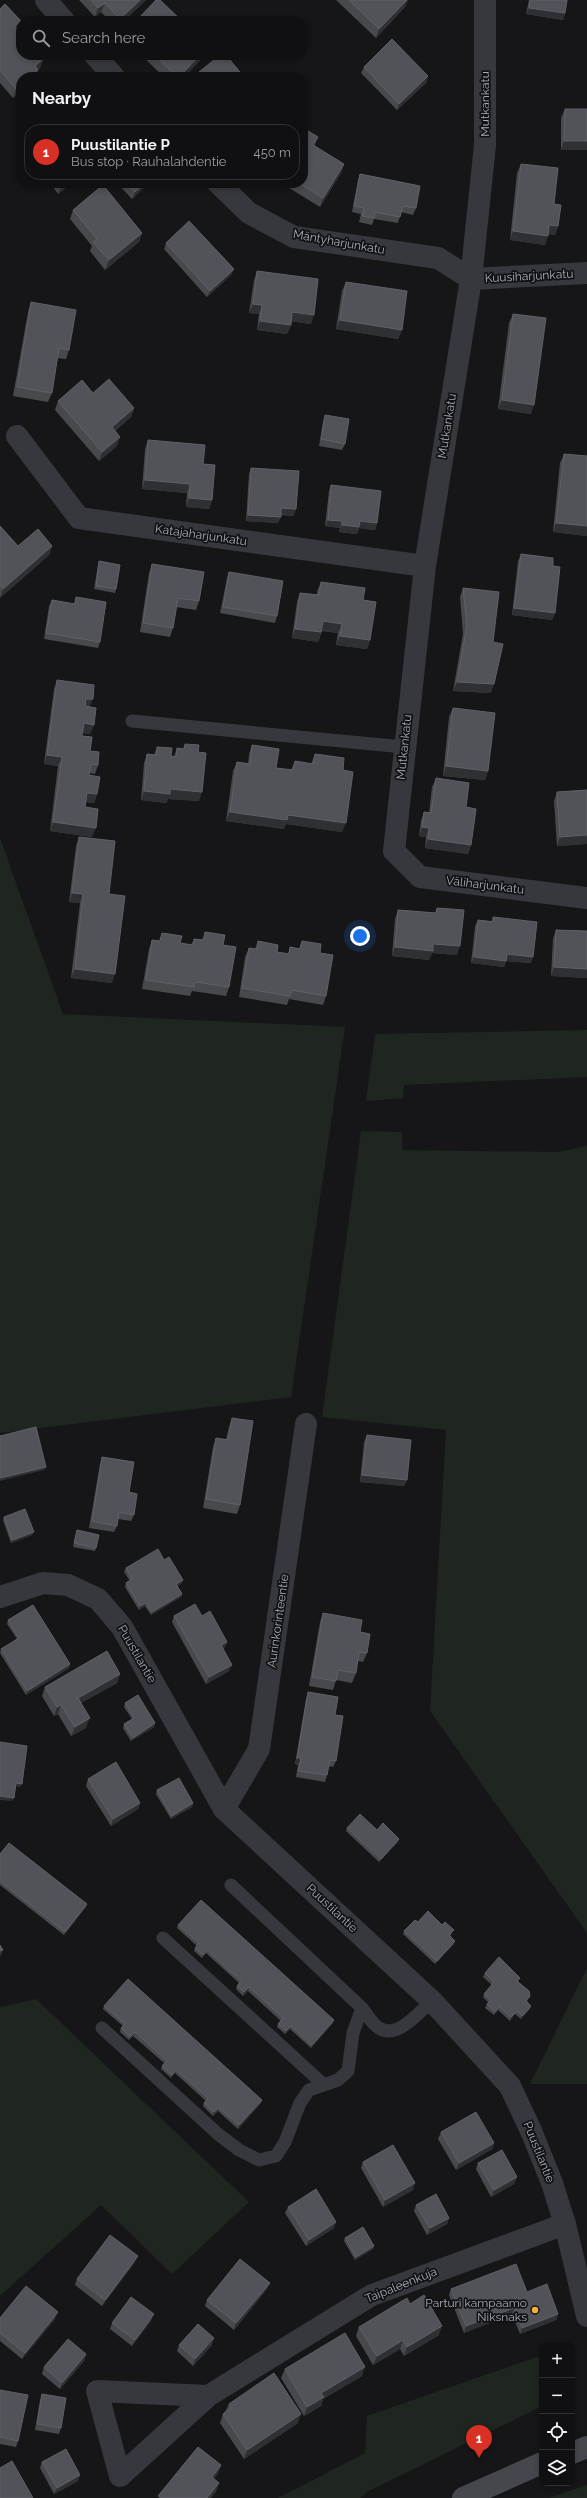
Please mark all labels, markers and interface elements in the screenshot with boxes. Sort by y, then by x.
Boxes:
search box [16,16,308,60]
icon: search [30,27,52,49]
text: Search here [62,29,145,47]
street label: Mutkankatu [478,71,492,137]
text: Nearby [32,88,91,108]
text: Puustilantie P [71,136,170,154]
text: 1 [43,145,49,160]
text: 450 m [254,145,291,160]
text: Bus stop · Rauhalahdentie [71,154,226,169]
street label: Mäntyharjunkatu [292,227,386,257]
street label: Kuusiharjunkatu [484,267,574,285]
street label: Mutkankatu [435,393,459,459]
street label: Katajaharjunkatu [154,522,248,548]
street label: Mutkankatu [394,714,414,780]
street label: Väliharjunkatu [445,873,525,897]
your location [350,926,370,946]
street label: Aurinkorinteentie [264,1573,292,1669]
street label: Puustilantie [115,1623,159,1685]
street label: Puustilantie [304,1881,360,1935]
street label: Puustilantie [520,2119,558,2185]
street label: Taipaleenkuja [363,2264,439,2306]
place label: Parturi kampaamo Niksnaks [425,2296,527,2324]
marker: Parturi kampaamo Niksnaks [530,2305,540,2315]
map controls [539,2342,575,2486]
button: + [539,2342,575,2378]
button: − [539,2378,575,2414]
button: locate [539,2414,575,2450]
pin: 1 [466,2425,492,2458]
button: layers [539,2450,575,2486]

